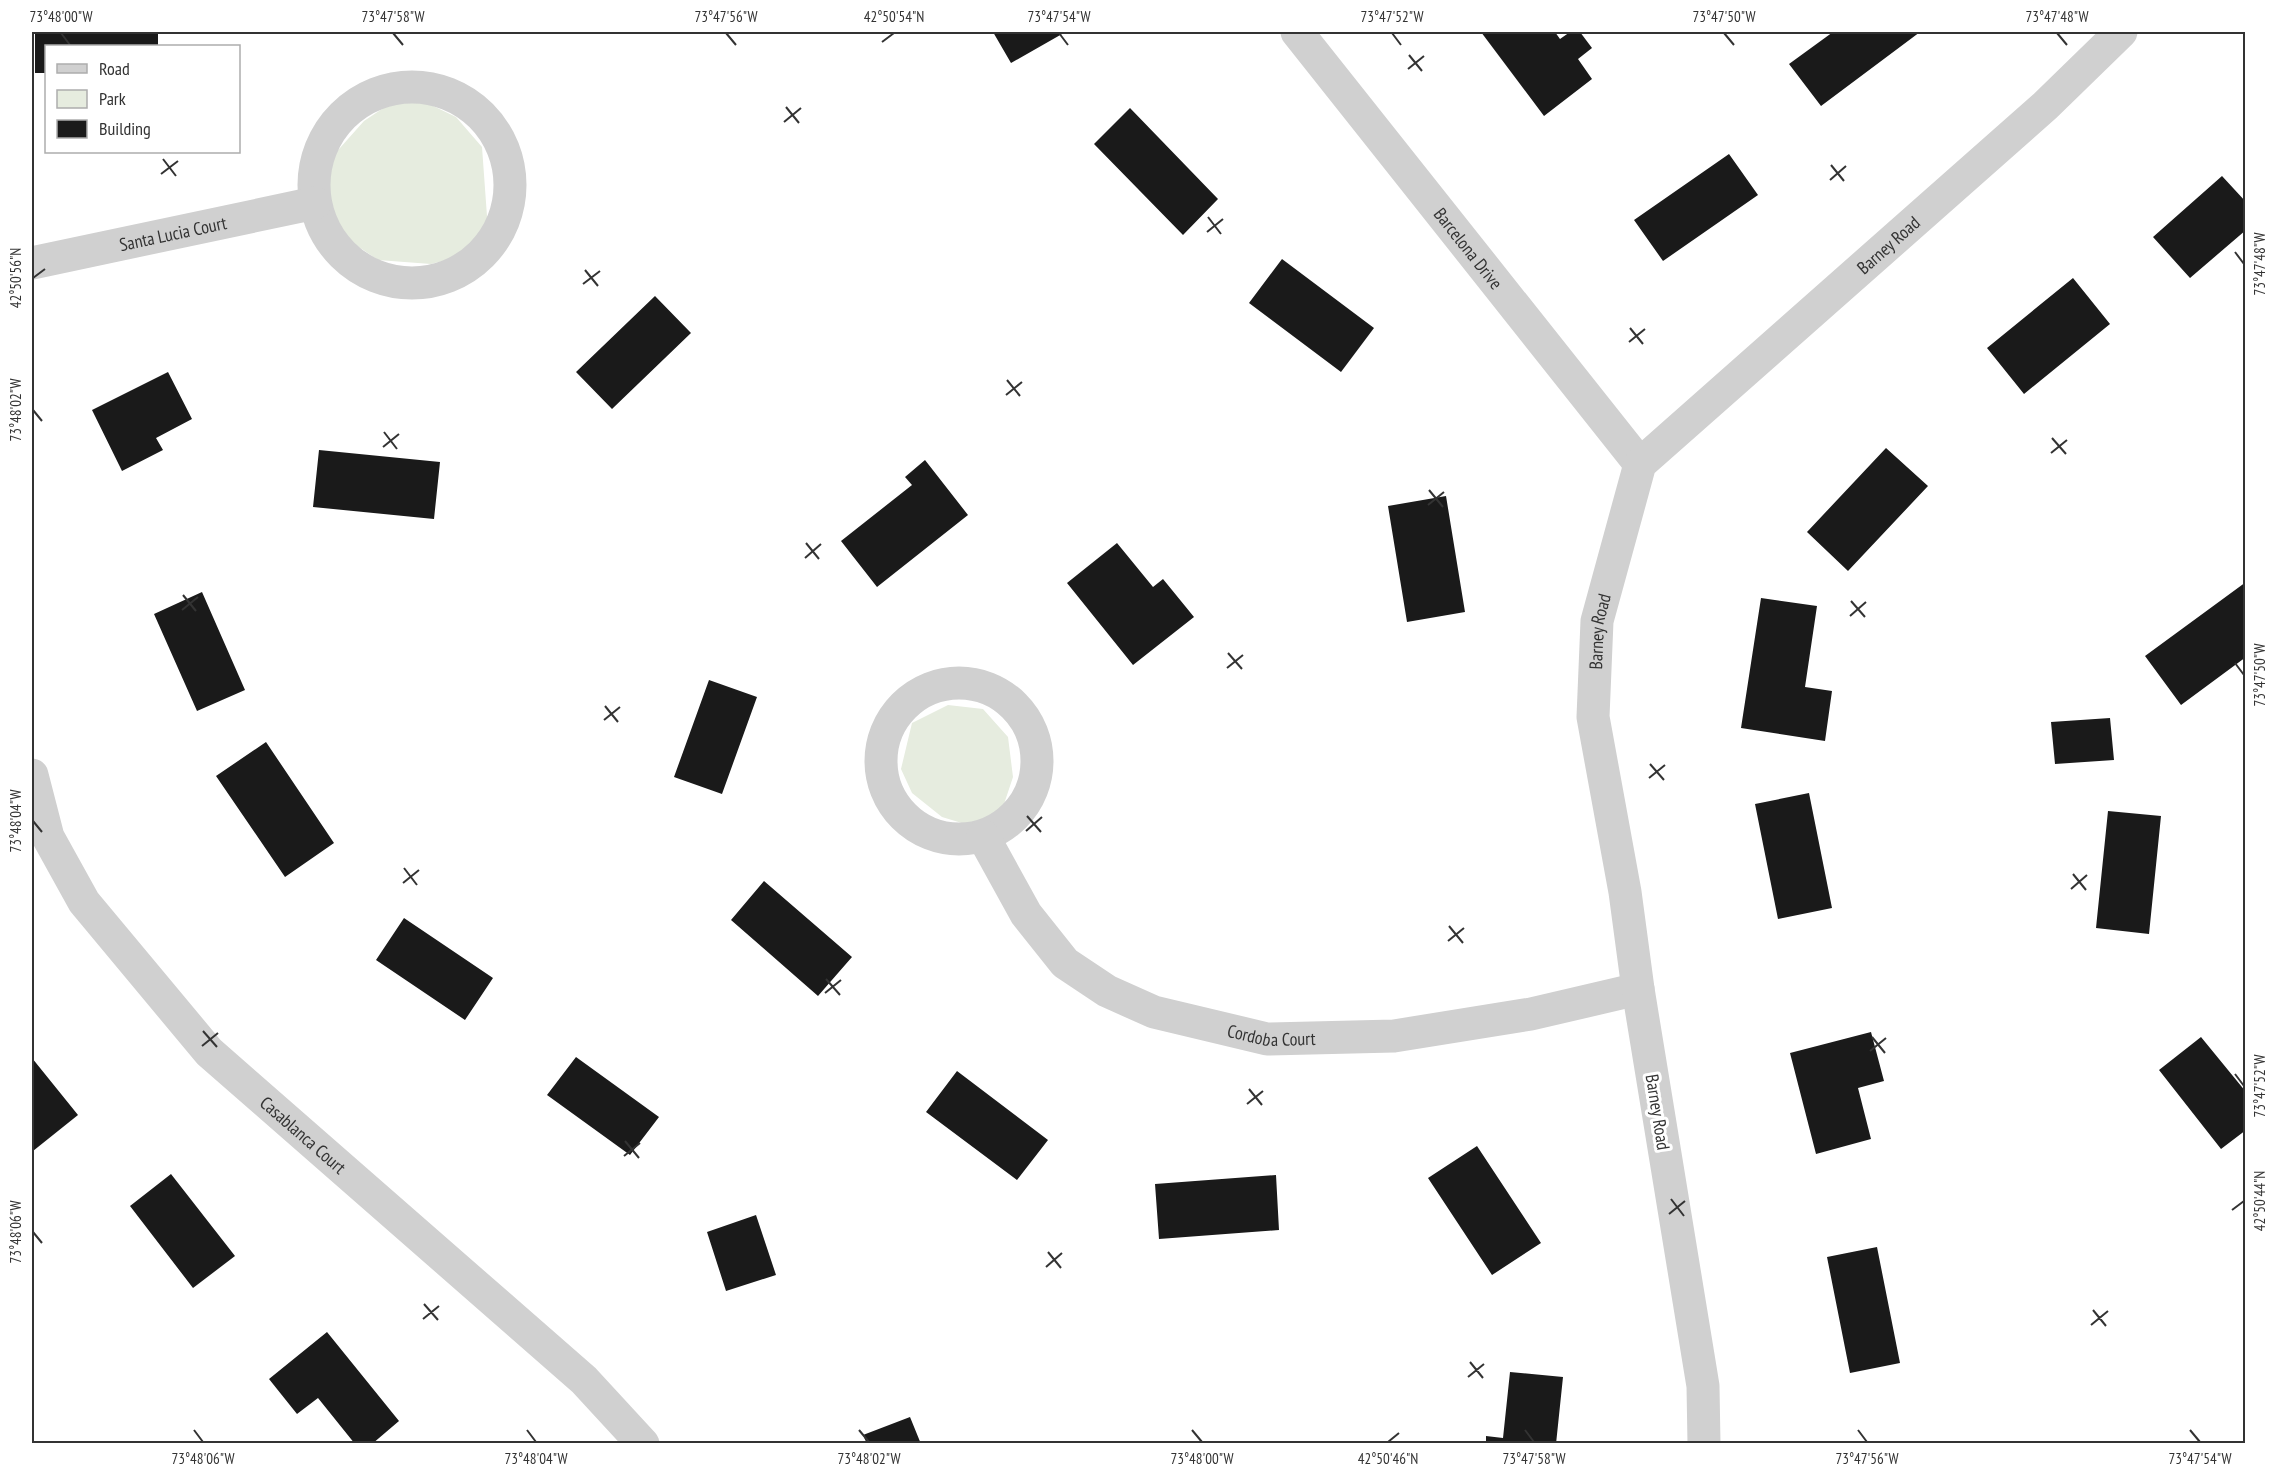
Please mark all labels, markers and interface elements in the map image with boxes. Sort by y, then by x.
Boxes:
text: 73°48'00"W [29,7,93,26]
text: 73°47'58"W [361,7,425,26]
text: 73°47'56"W [694,7,758,26]
text: 42°50'54"N [864,7,924,26]
text: 73°47'54"W [1027,7,1091,26]
text: 73°47'52"W [1360,7,1424,26]
text: 73°47'50"W [1692,7,1756,26]
text: 73°47'48"W [2025,7,2089,26]
legend [45,45,240,153]
text: Road [99,57,130,80]
text: Park [99,87,126,110]
text: Building [99,117,151,140]
street label: Barcelona Drive [1429,203,1508,294]
street label: Santa Lucia Court [117,211,229,256]
street label: Barney Road [1852,211,1924,279]
text: 73°47'48"W [2250,232,2269,296]
text: 42°50'56"N [6,248,25,308]
text: 73°48'02"W [6,378,25,442]
street label: Barney Road [1583,591,1616,670]
text: 73°47'50"W [2250,643,2269,707]
text: 73°48'04"W [6,789,25,853]
street label: Cordoba Court [1225,1018,1316,1051]
text: 73°47'52"W [2250,1054,2269,1118]
street label: Barney Road [1641,1072,1675,1152]
street label: Casablanca Court [256,1091,351,1178]
text: 42°50'44"N [2250,1171,2269,1231]
text: 73°48'06"W [6,1200,25,1264]
text: 73°48'06"W [171,1449,235,1468]
text: 73°48'04"W [504,1449,568,1468]
text: 73°48'02"W [837,1449,901,1468]
text: 73°48'00"W [1170,1449,1234,1468]
text: 42°50'46"N [1358,1449,1418,1468]
text: 73°47'58"W [1502,1449,1566,1468]
text: 73°47'56"W [1835,1449,1899,1468]
text: 73°47'54"W [2168,1449,2232,1468]

